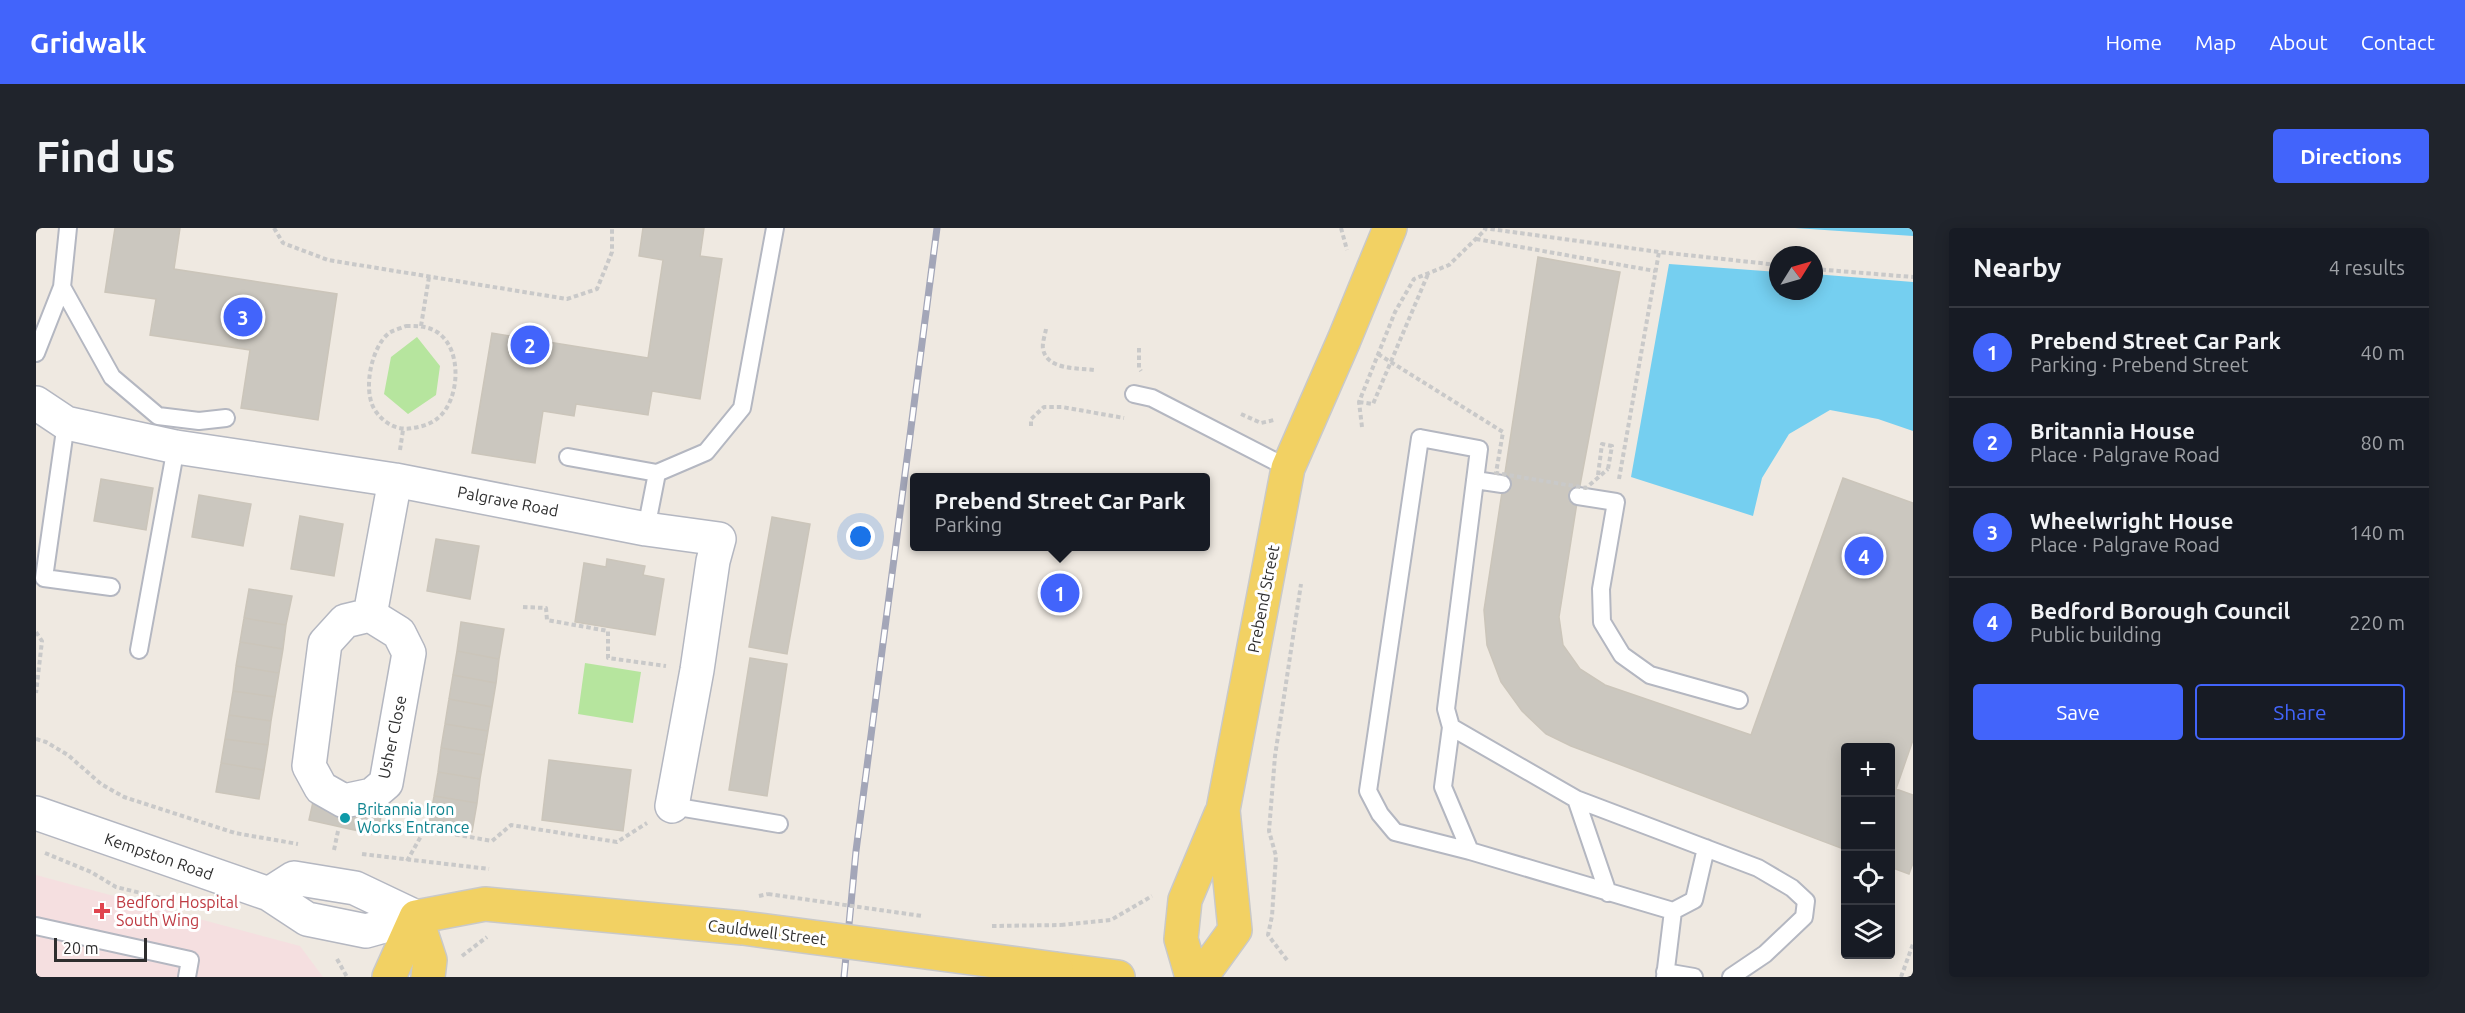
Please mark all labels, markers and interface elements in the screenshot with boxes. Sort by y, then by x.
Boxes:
text: Gridwalk [30,27,147,58]
text: Home [2105,30,2162,54]
text: Map [2195,30,2236,54]
text: About [2269,30,2328,54]
text: Contact [2361,30,2435,54]
button: Directions [2273,129,2429,183]
text: Find us [36,133,175,180]
north arrow [1769,246,1823,300]
text: Nearby [1973,253,2061,282]
text: 4 results [2329,256,2405,279]
pin: 3 [224,294,262,340]
pin: 2 [510,322,550,368]
text: Prebend Street Car Park [2030,328,2281,353]
text: 1 [1987,341,1998,364]
text: 40 m [2361,341,2405,364]
text: Parking · Prebend Street [2030,353,2248,376]
text: Britannia House [2030,418,2195,443]
text: 2 [1987,431,1998,454]
text: 80 m [2361,431,2405,454]
text: Place · Palgrave Road [2030,443,2220,466]
popup [910,473,1210,551]
street label: Palgrave Road [456,482,560,520]
text: Prebend Street Car Park [935,488,1185,513]
text: Wheelwright House [2030,508,2233,533]
text: Parking [935,513,1002,536]
text: 3 [1987,521,1998,544]
text: 140 m [2349,521,2405,544]
your location [846,522,875,551]
text: Place · Palgrave Road [2030,533,2220,556]
pin: 4 [1844,534,1884,578]
street label: Prebend Street [1244,543,1282,654]
pin: 1 [1040,570,1080,616]
text: Bedford Borough Council [2030,598,2290,623]
text: 4 [1987,611,1998,634]
text: 220 m [2349,611,2405,634]
text: Public building [2030,623,2162,646]
button: Save [1973,684,2183,740]
button: Share [2195,684,2405,740]
street label: Usher Close [374,694,410,780]
map controls [1841,743,1895,959]
button: + [1841,743,1895,797]
button: − [1841,797,1895,851]
place label: Britannia Iron Works Entrance [357,800,470,836]
marker: Britannia Iron Works Entrance [338,811,352,825]
street label: Kempston Road [102,829,216,883]
button: locate [1841,851,1895,905]
place label: Bedford Hospital South Wing [116,893,238,929]
marker: Bedford Hospital South Wing [93,902,111,920]
button: layers [1841,905,1895,959]
street label: Cauldwell Street [707,916,828,948]
scale bar [54,935,147,962]
text: 20 m [63,939,99,957]

